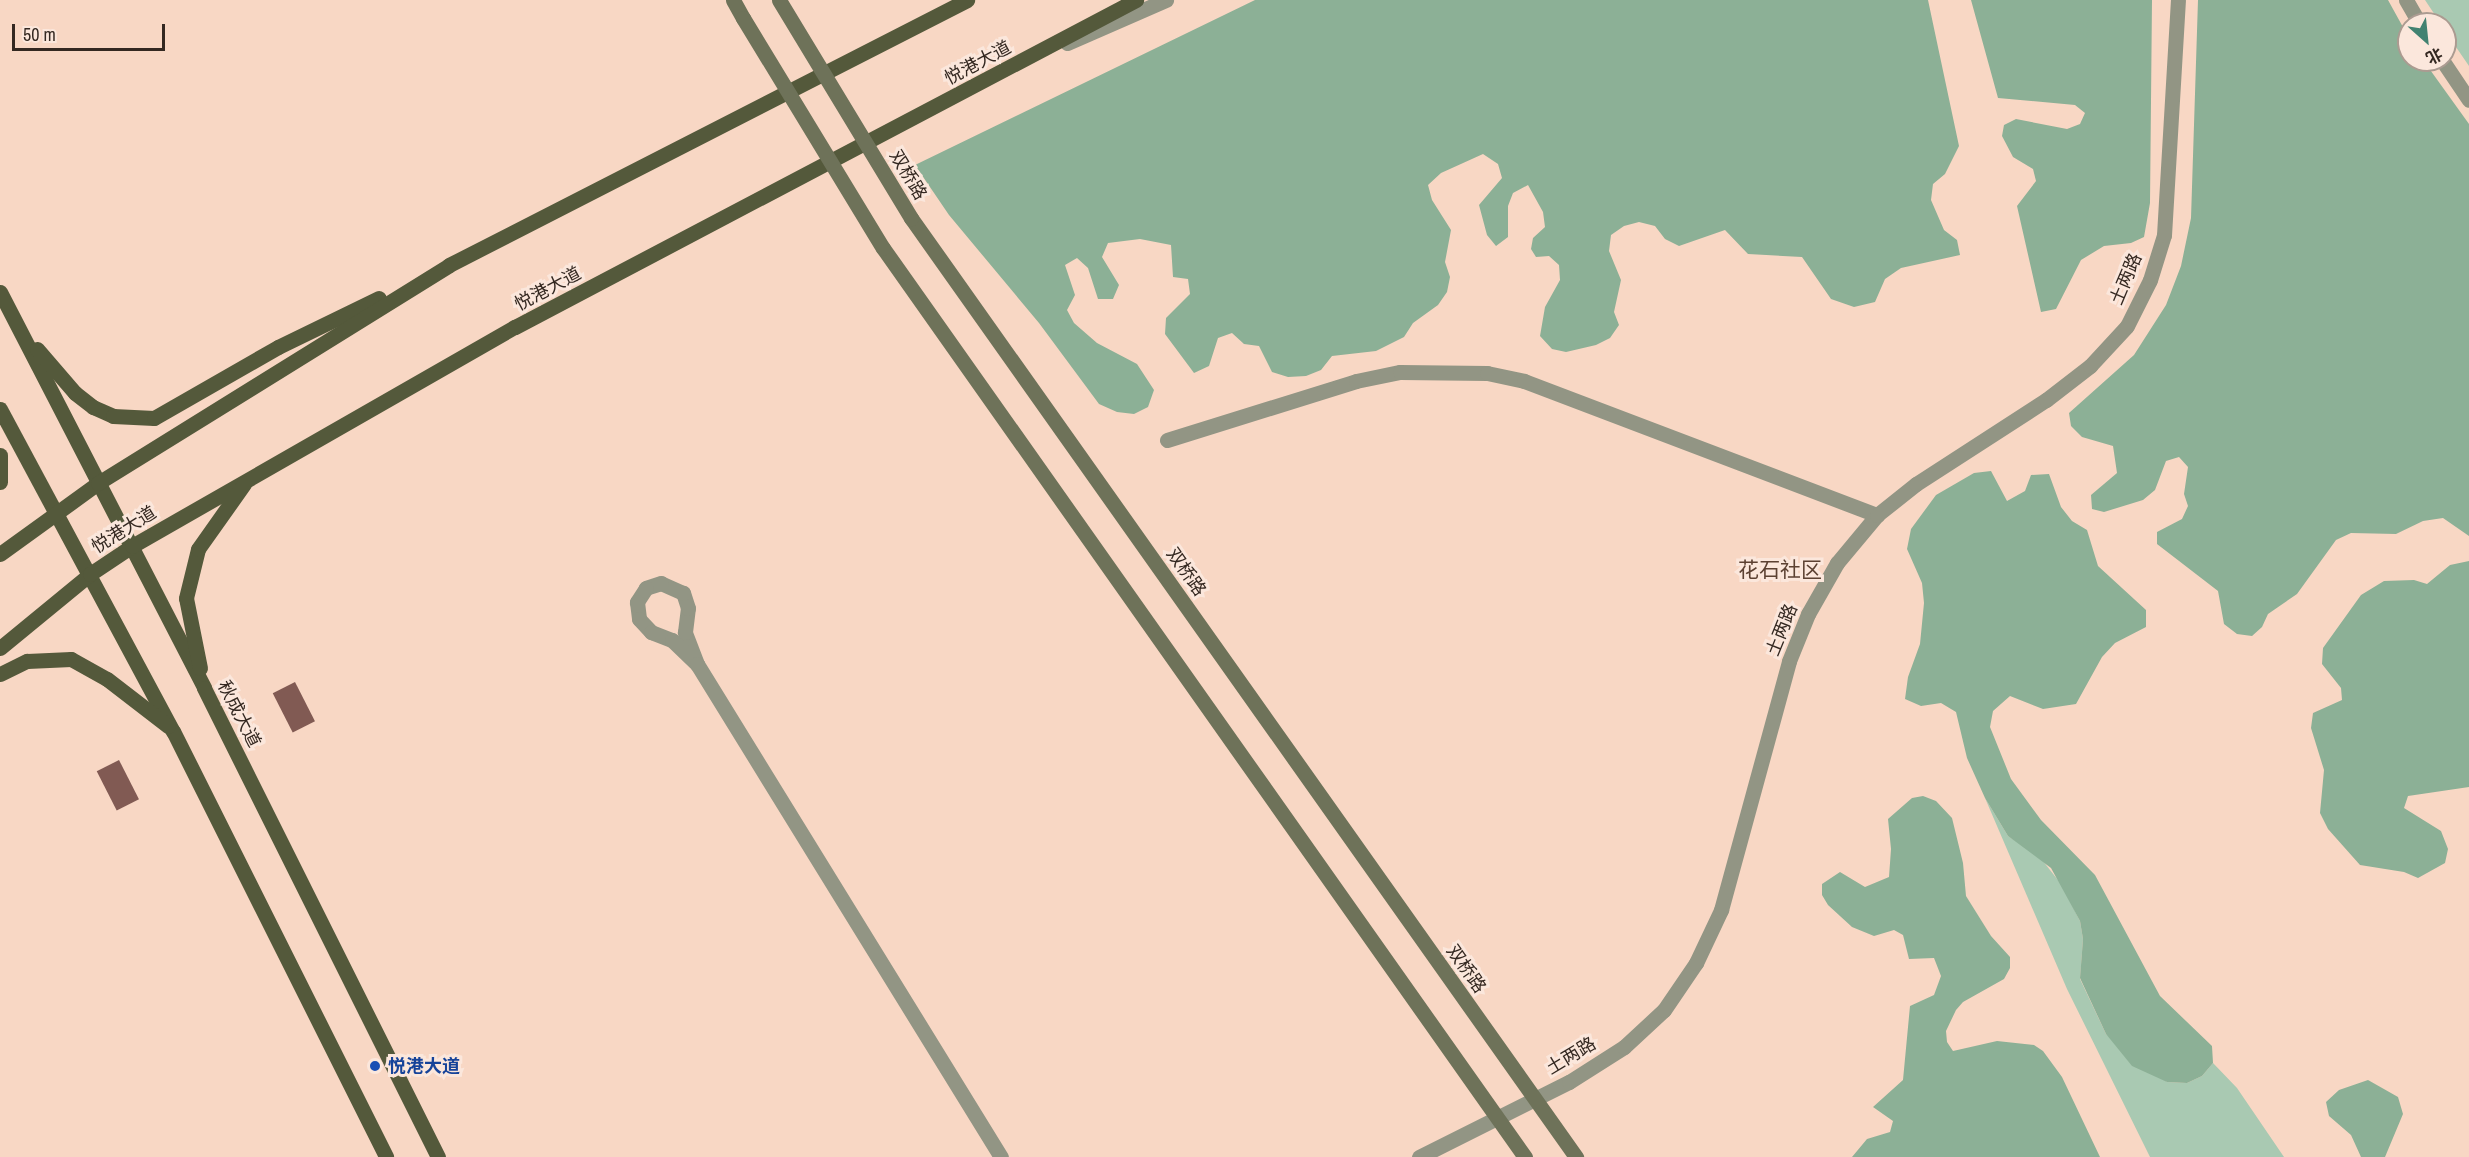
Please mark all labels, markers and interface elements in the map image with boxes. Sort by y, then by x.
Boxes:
scale bar [15,12,168,50]
north arrow [2397,12,2457,72]
text: 50 m [23,22,56,47]
street label: 悦港大道 [941,37,1015,89]
text: 北 [2422,43,2446,70]
street label: 双桥路 [885,146,931,204]
street label: 土两路 [2106,250,2146,308]
street label: 悦港大道 [511,263,585,315]
street label: 悦港大道 [88,502,160,558]
street label: 双桥路 [1162,544,1210,600]
district label: 花石社区 [1738,557,1822,583]
street label: 土两路 [1762,601,1802,659]
street label: 秋成大道 [213,677,265,751]
street label: 双桥路 [1442,941,1490,997]
street label: 土两路 [1542,1033,1600,1079]
place label: 悦港大道 [388,1055,460,1077]
marker: 悦港大道 [366,1057,384,1075]

